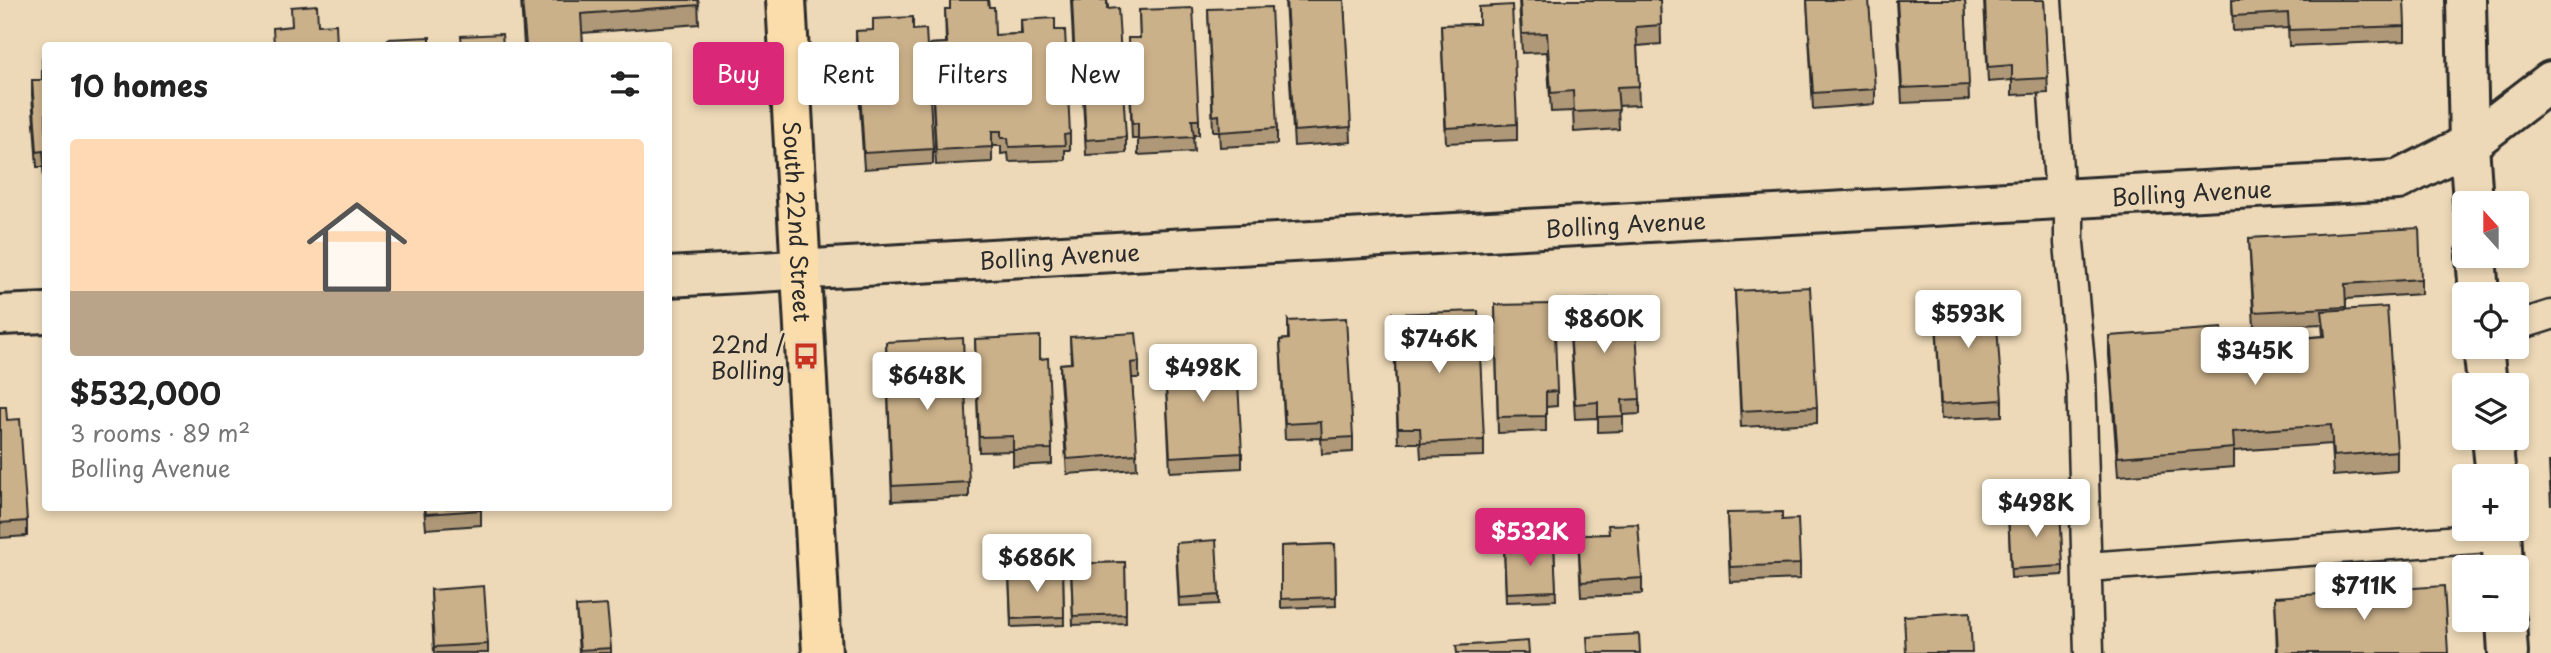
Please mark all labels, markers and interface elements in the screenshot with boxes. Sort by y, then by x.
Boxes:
chip: Buy [693,42,784,105]
chip: Rent [798,42,899,105]
chip: Filters [913,42,1032,105]
chip: New [1046,42,1144,105]
text: 10 homes [70,62,208,107]
icon: filters [606,65,644,103]
street label: South 22nd Street [775,120,821,323]
street label: Bolling Avenue [2110,170,2273,214]
icon: home [294,184,420,310]
north arrow [2452,191,2529,268]
map controls [2452,191,2529,632]
street label: Bolling Avenue [1544,201,1707,245]
street label: Bolling Avenue [978,233,1141,277]
button: locate [2452,282,2529,359]
pin: $593K [1919,290,2017,350]
text: $593K [1931,295,2005,330]
pin: $860K [1555,296,1653,355]
text: $860K [1564,300,1644,335]
pin: $746K [1390,316,1488,375]
text: $746K [1400,320,1478,355]
place label: 22nd / Bolling [711,326,786,387]
pin: $345K [2206,328,2304,387]
text: $345K [2217,332,2293,367]
bus stop icon: 22nd / Bolling [791,341,821,371]
pin: $498K [1154,344,1252,404]
text: $498K [1165,349,1241,384]
pin: $648K [878,352,976,412]
text: $648K [888,357,966,392]
text: $532,000 [70,370,221,415]
button: layers [2452,373,2529,450]
text: 3 rooms · 89 m² [70,415,250,450]
text: Bolling Avenue [70,450,231,485]
button: + [2452,464,2529,541]
pin: $498K [1987,480,2085,539]
text: $498K [1998,484,2074,519]
pin: $532K [1481,508,1579,568]
text: $532K [1491,513,1569,548]
pin: $686K [988,534,1086,594]
text: $686K [998,539,1076,574]
button: − [2452,555,2529,632]
pin: $711K [2315,562,2413,622]
text: $711K [2331,567,2397,602]

